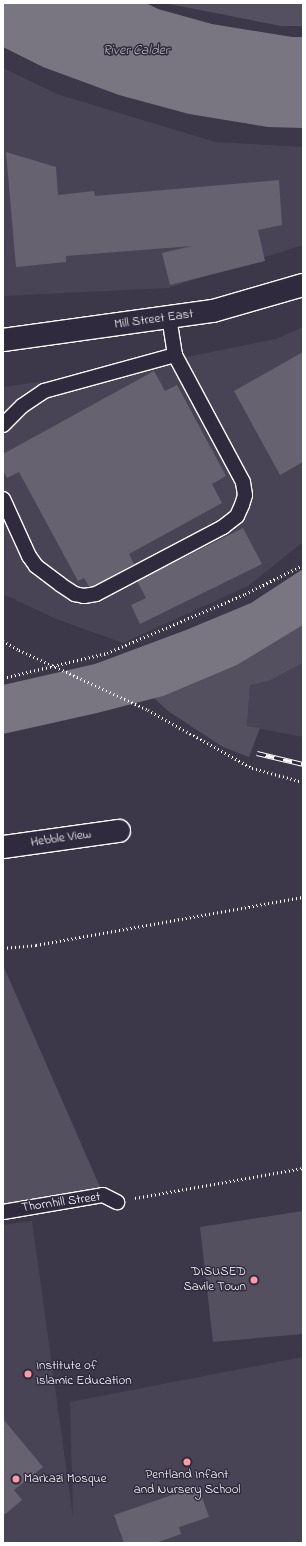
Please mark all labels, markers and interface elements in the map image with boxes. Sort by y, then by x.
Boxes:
water label: River Calder [103,43,169,59]
street label: Mill Street East [113,307,195,333]
street label: Hebble View [30,827,92,851]
street label: Thornhill Street [20,1190,102,1216]
place label: DISUSED Savile Town [183,1265,246,1296]
marker: DISUSED Savile Town [249,1275,259,1285]
place label: Institute of Islamic Education [36,1359,132,1390]
marker: Institute of Islamic Education [23,1369,33,1379]
marker: Pentland Infant and Nursery School [182,1457,192,1467]
place label: Pentland Infant and Nursery School [134,1468,240,1499]
place label: Markazi Mosque [24,1471,107,1487]
marker: Markazi Mosque [11,1474,21,1484]

